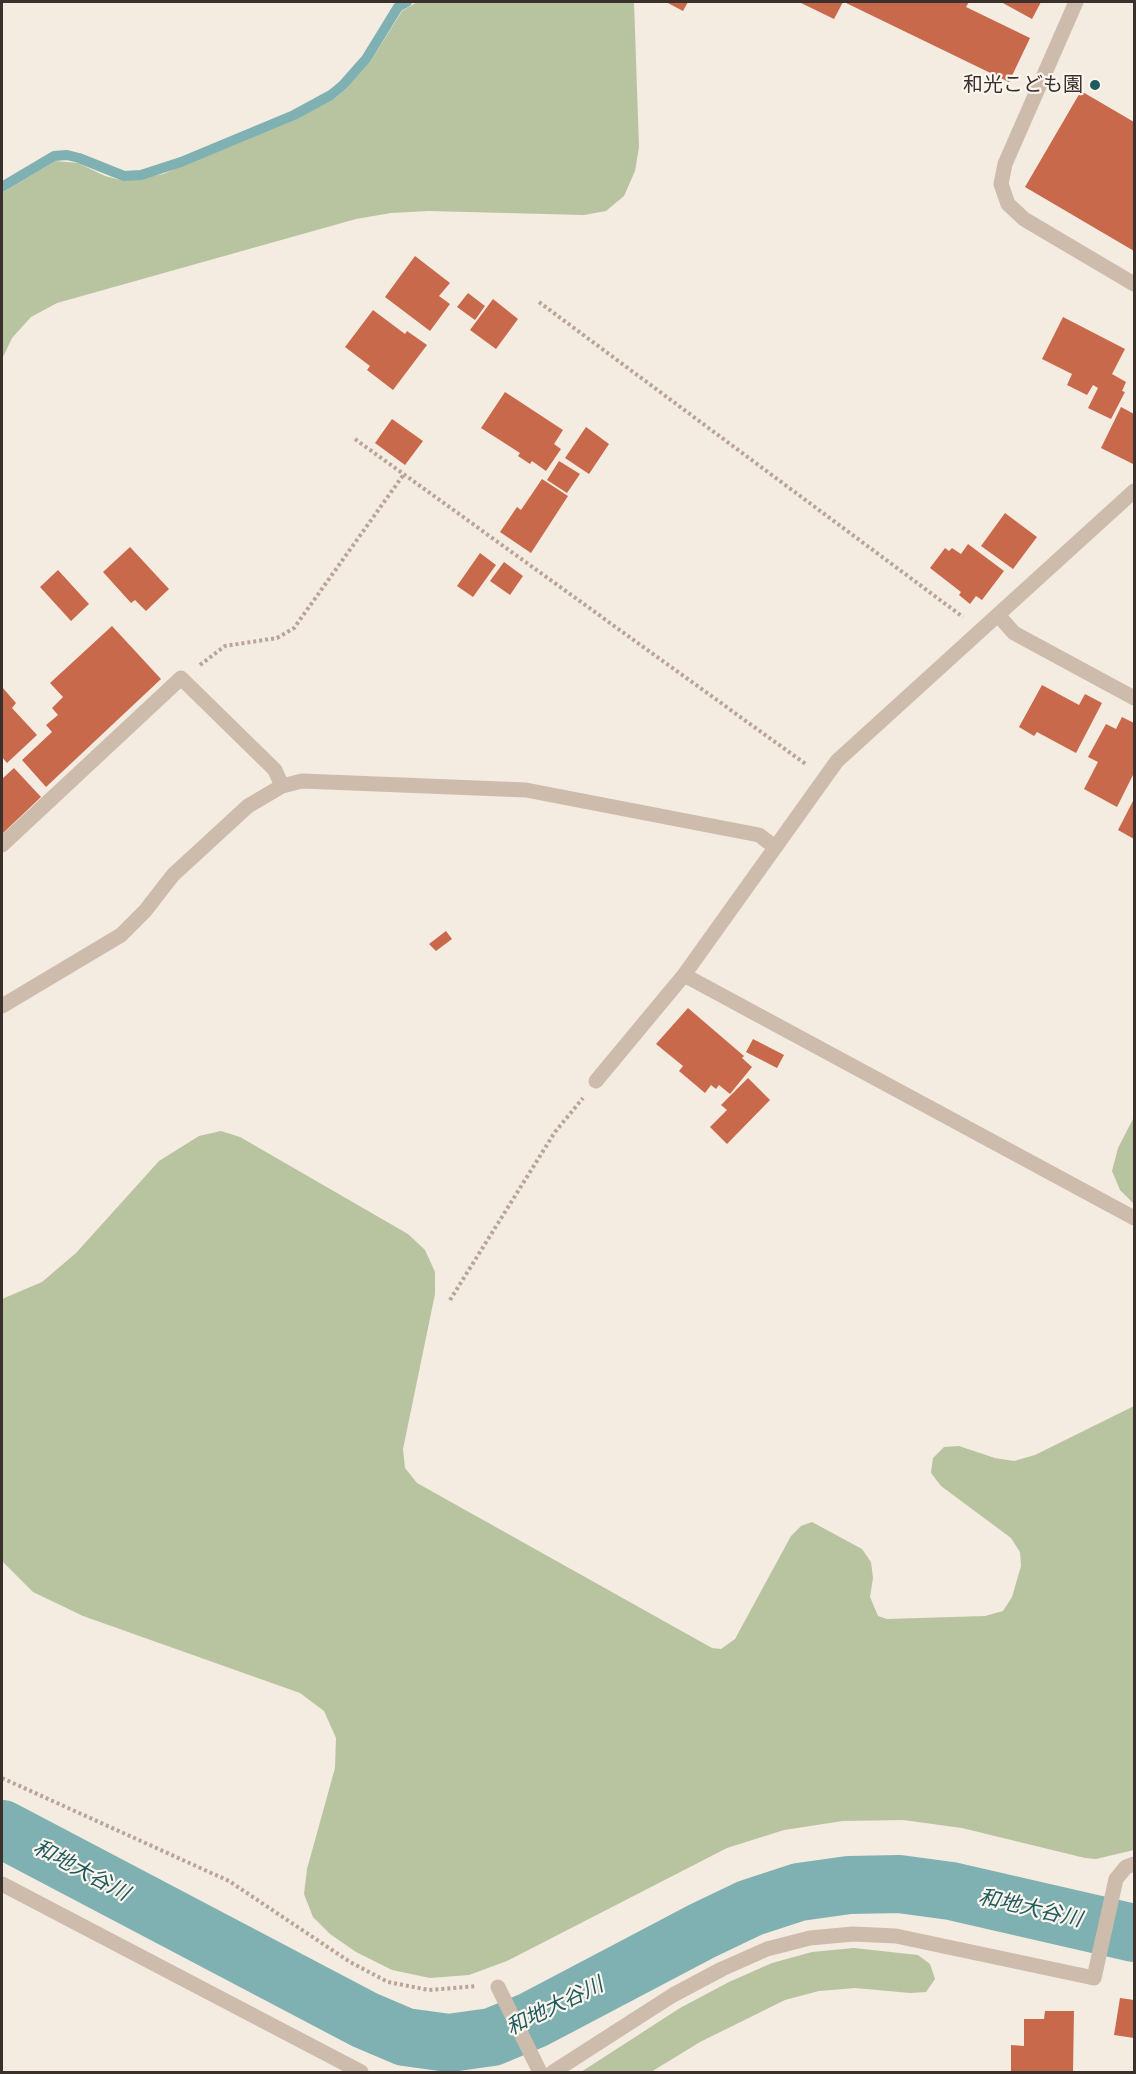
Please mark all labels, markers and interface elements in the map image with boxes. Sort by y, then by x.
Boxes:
place label: 和光こども園 [963,73,1083,97]
marker: 和光こども園 [1088,78,1102,92]
water label: 和地大谷川 [29,1835,133,1907]
water label: 和地大谷川 [976,1885,1084,1933]
water label: 和地大谷川 [502,1973,608,2041]

